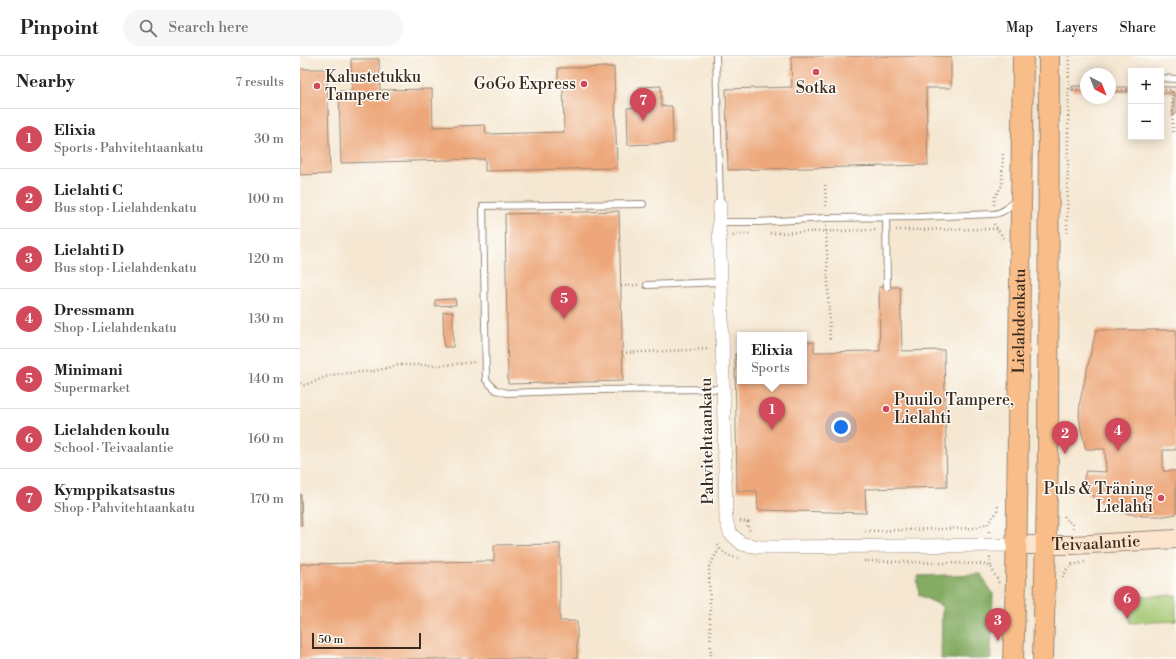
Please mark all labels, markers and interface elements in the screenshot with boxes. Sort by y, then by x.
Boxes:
search box [123,10,403,46]
text: Pinpoint [20,16,99,40]
icon: search [137,17,159,39]
text: Search here [169,18,249,37]
text: Map [1006,19,1033,37]
text: Layers [1055,19,1098,37]
text: Share [1120,19,1156,37]
place label: Kalustetukku Tampere [325,67,421,105]
marker: Sotka [811,67,821,77]
north arrow [1080,68,1116,104]
map controls [1128,68,1164,140]
button: + [1128,68,1164,104]
text: Nearby [16,71,75,93]
text: 7 results [235,74,284,90]
place label: GoGo Express [474,74,576,94]
place label: Sotka [796,78,837,98]
marker: GoGo Express [579,79,589,89]
marker: Kalustetukku Tampere [312,81,322,91]
pin: 7 [630,88,656,121]
button: − [1128,104,1164,140]
text: Elixia [54,121,96,140]
text: 1 [26,131,32,147]
text: 30 m [254,131,284,147]
text: Sports · Pahvitehtaankatu [54,140,203,156]
text: Lielahti C [54,181,123,200]
text: 2 [25,191,33,207]
text: 100 m [248,191,284,207]
text: Bus stop · Lielahdenkatu [54,200,197,216]
text: Lielahti D [54,241,124,260]
text: 3 [25,251,33,267]
text: 120 m [248,251,284,267]
text: Bus stop · Lielahdenkatu [54,260,197,276]
street label: Lielahdenkatu [1009,269,1030,374]
pin: 5 [551,286,577,319]
text: Dressmann [54,301,135,320]
text: 4 [25,311,33,327]
text: 130 m [249,311,284,327]
text: Shop · Lielahdenkatu [54,320,177,336]
popup [737,332,807,384]
text: Elixia [751,341,793,360]
text: Sports [751,360,790,376]
text: Minimani [54,361,122,380]
text: 5 [25,371,33,387]
text: 140 m [248,371,284,387]
street label: Pahvitehtaankatu [696,377,718,505]
text: Supermarket [54,380,130,396]
place label: Puuilo Tampere, Lielahti [894,390,1014,428]
pin: 1 [759,397,785,430]
marker: Puuilo Tampere, Lielahti [881,404,891,414]
your location [831,417,851,437]
pin: 4 [1105,418,1131,451]
text: Lielahden koulu [54,421,170,440]
pin: 2 [1052,421,1078,454]
text: 6 [25,431,33,447]
text: 160 m [248,431,284,447]
text: School · Teivaalantie [54,440,174,456]
place label: Puls & Träning Lielahti [1044,479,1154,517]
text: Kymppikatsastus [54,481,175,500]
text: 7 [25,491,33,507]
text: 170 m [250,491,284,507]
marker: Puls & Träning Lielahti [1156,493,1166,503]
text: Shop · Pahvitehtaankatu [54,500,195,516]
street label: Teivaalantie [1052,531,1141,555]
pin: 6 [1114,586,1140,619]
pin: 3 [985,608,1011,641]
scale bar [312,631,421,650]
text: 50 m [318,633,343,647]

